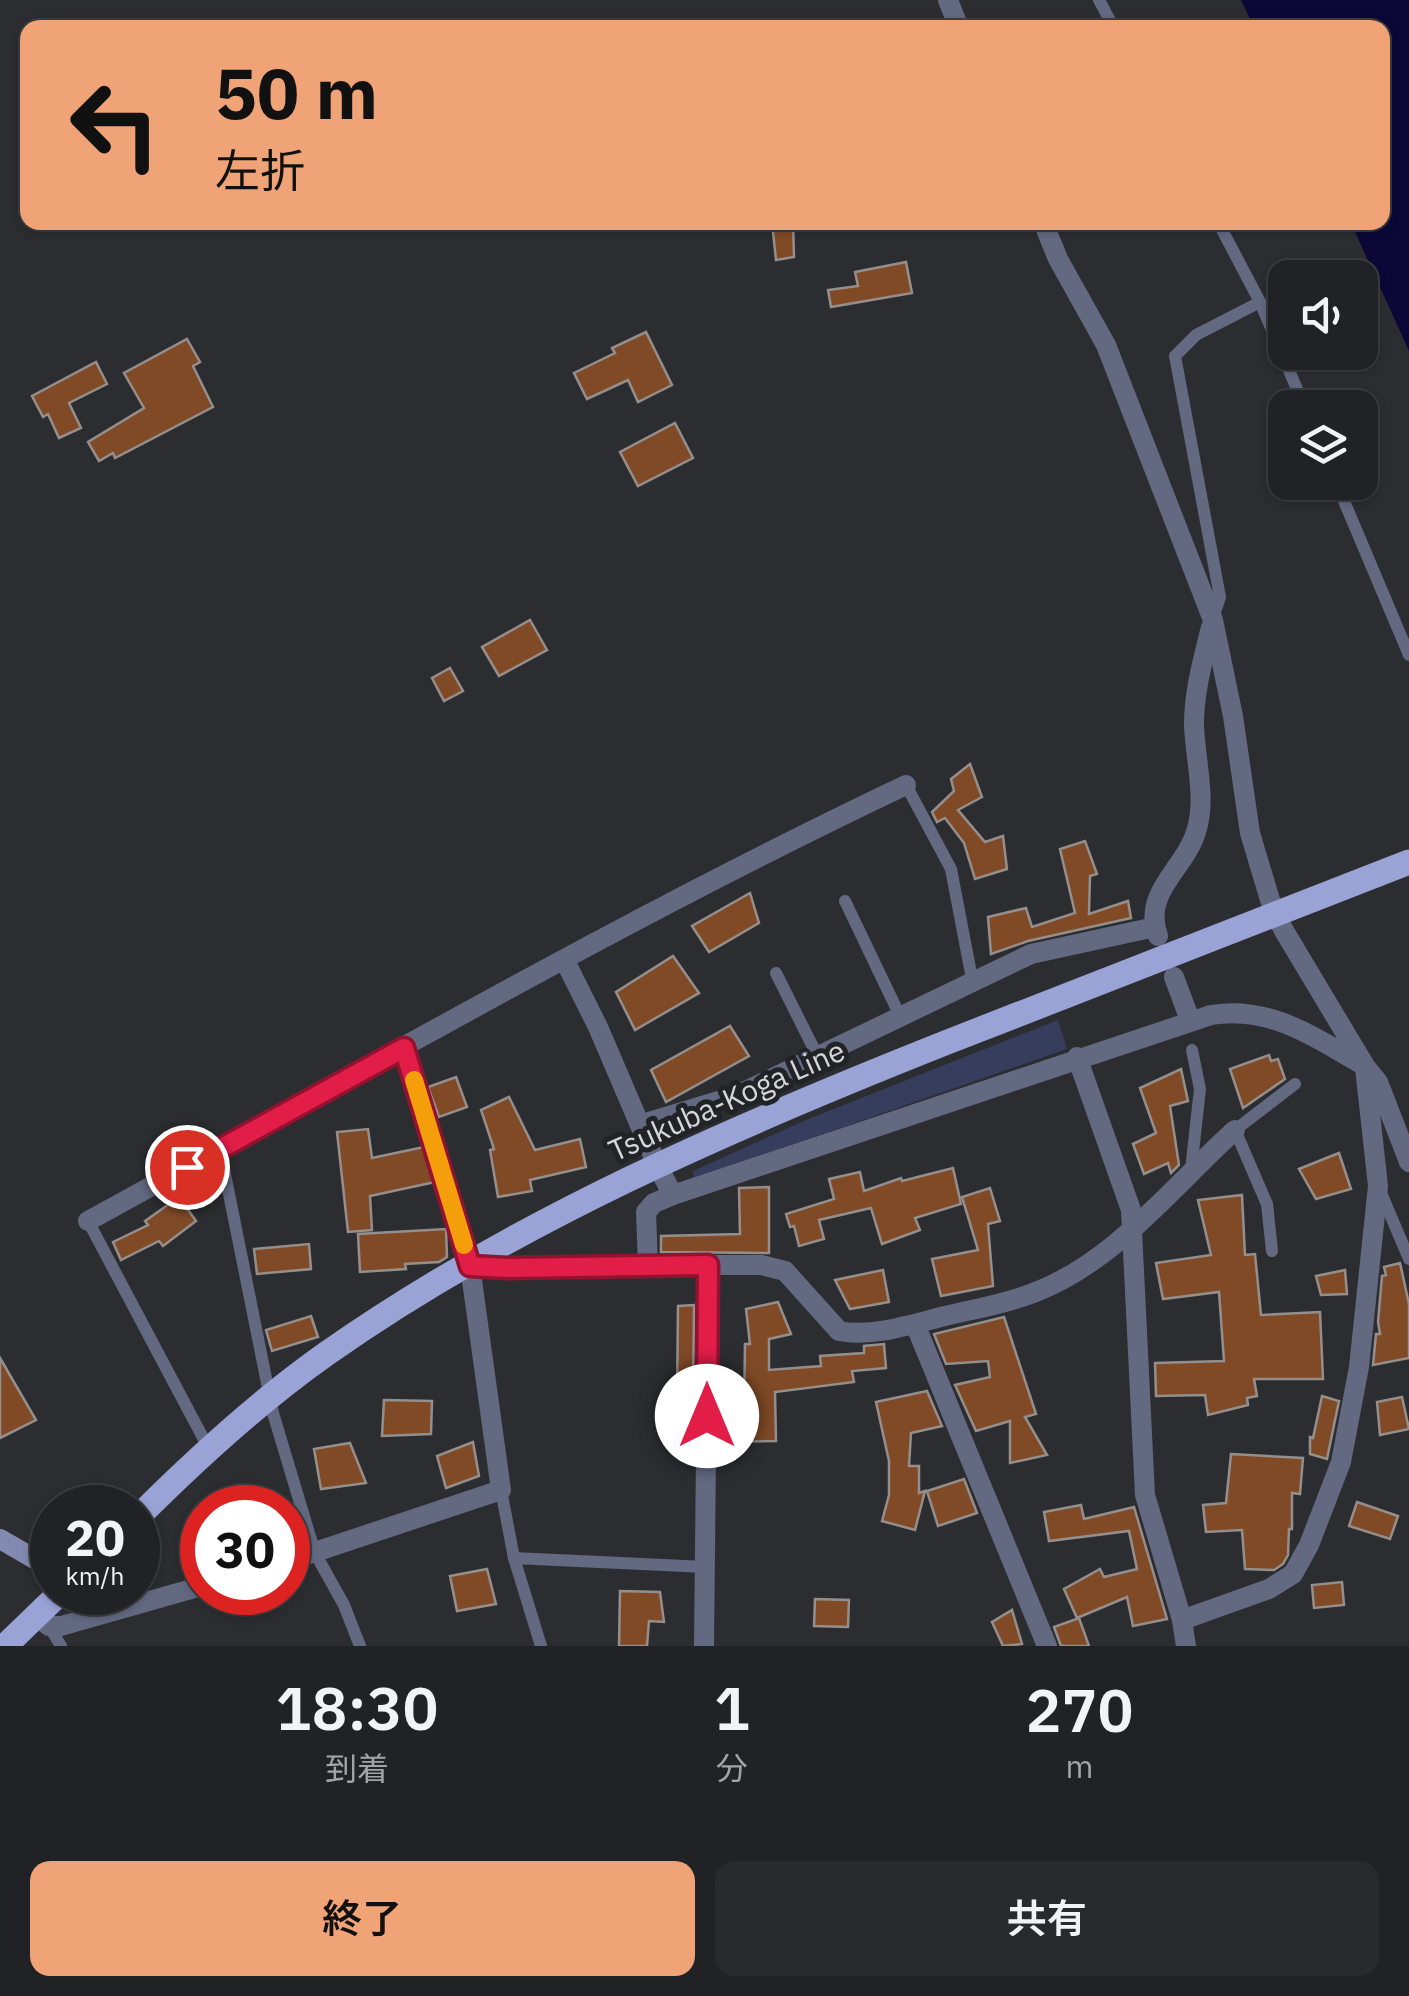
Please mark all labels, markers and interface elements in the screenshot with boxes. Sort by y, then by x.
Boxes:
text: 50 m [215,47,378,138]
icon: left [50,60,180,190]
text: 左折 [215,141,305,199]
map controls [1268,260,1378,500]
button: sound [1268,260,1378,370]
button: layers [1268,390,1378,500]
street label: Tsukuba-Koga Line [602,1030,851,1169]
pin [145,1125,230,1210]
icon: arrive [160,1140,215,1195]
position arrow [655,1364,759,1468]
speed limit sign: 30 [180,1485,310,1615]
text: 20 [65,1505,125,1570]
text: km/h [66,1559,124,1592]
text: 18:30 [275,1668,439,1747]
text: 1 [714,1668,750,1747]
text: 270 [1026,1670,1134,1749]
text: m [1066,1745,1093,1787]
text: 到着 [325,1747,389,1789]
text: 分 [716,1747,748,1789]
button: 終了 [30,1861,695,1976]
button: 共有 [715,1861,1379,1976]

